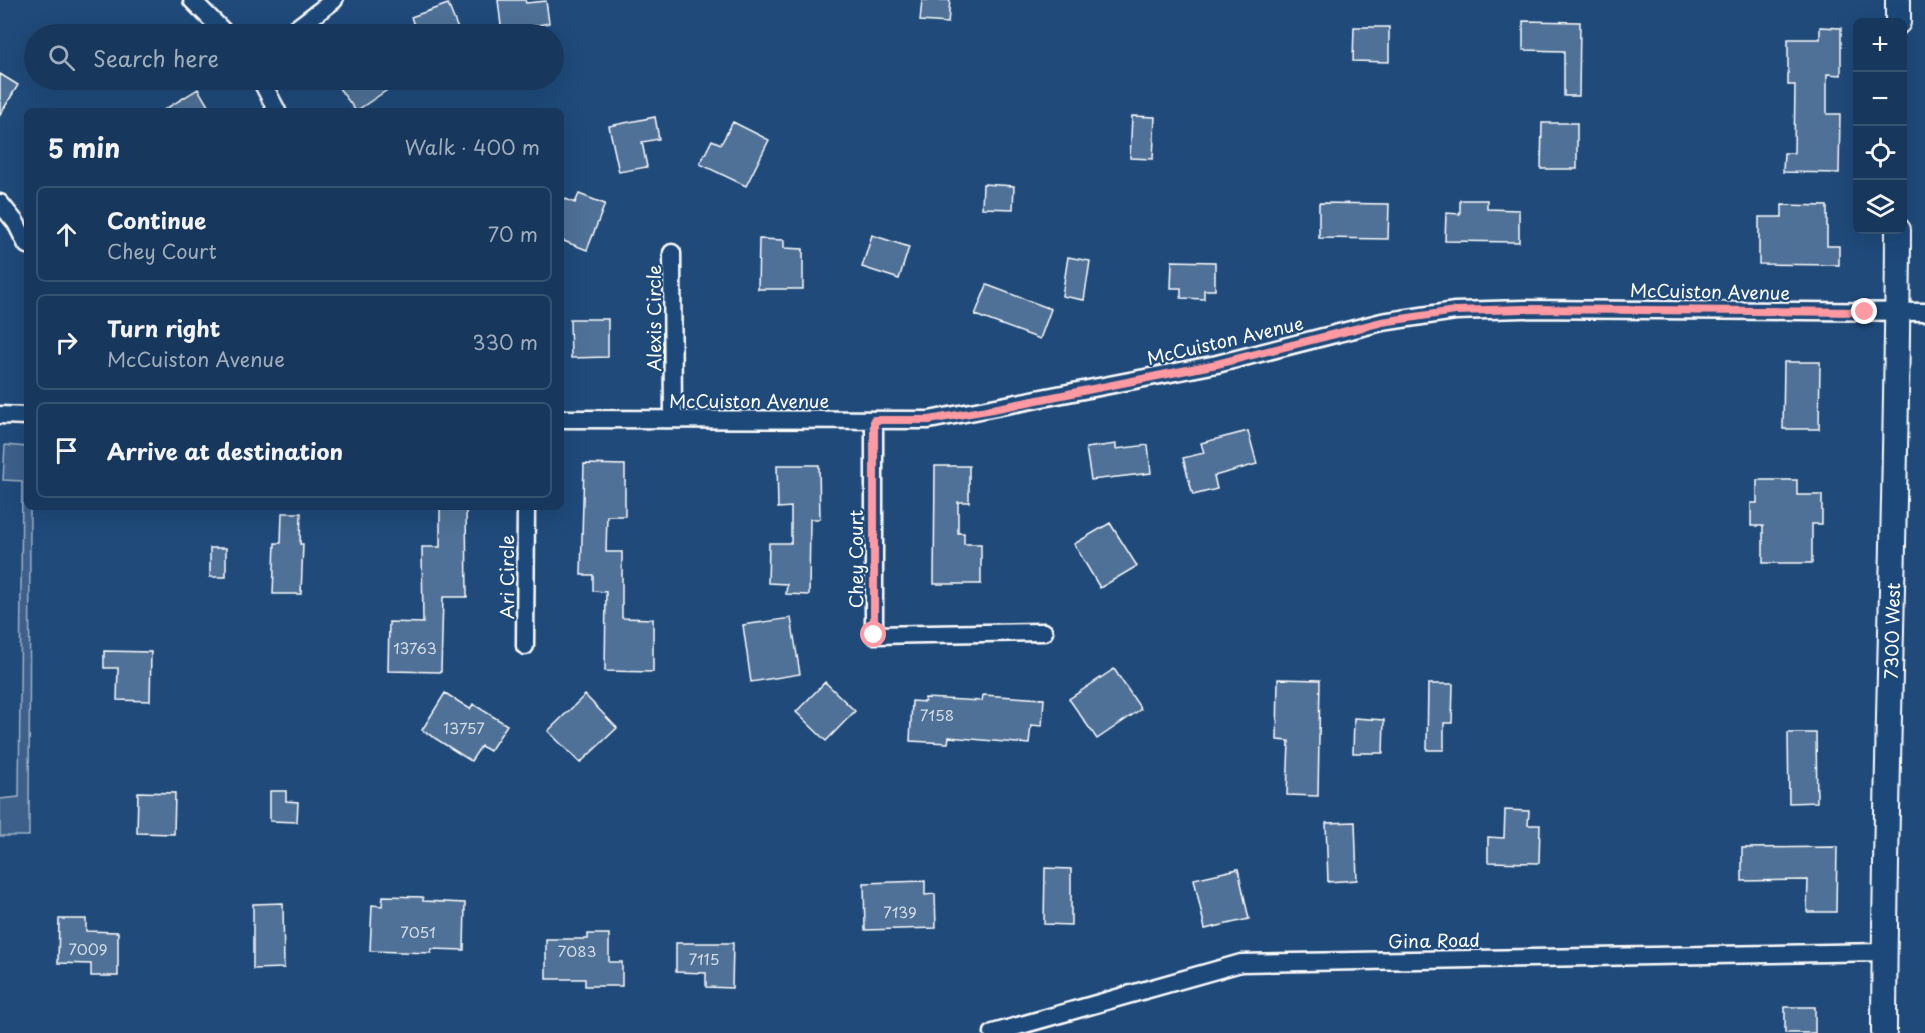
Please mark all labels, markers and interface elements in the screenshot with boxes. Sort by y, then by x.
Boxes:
map controls [1853,18,1907,234]
button: + [1853,18,1907,72]
search box [24,24,564,90]
icon: search [45,41,78,74]
text: Search here [93,41,219,74]
button: − [1853,72,1907,126]
button: locate [1853,126,1907,180]
text: 5 min [48,128,120,167]
text: Walk · 400 m [405,132,540,162]
button: layers [1853,180,1907,234]
text: Continue [107,203,206,236]
icon: ahead [50,218,83,251]
text: 70 m [488,219,538,249]
text: Chey Court [107,236,217,266]
street label: Alexis Circle [640,265,667,371]
street label: McCuiston Avenue [1630,276,1790,306]
route end [1851,298,1877,324]
street label: McCuiston Avenue [1144,309,1306,371]
text: Turn right [107,311,220,344]
icon: right [50,326,83,359]
text: 330 m [472,327,538,357]
text: McCuiston Avenue [107,344,285,374]
street label: McCuiston Avenue [669,387,829,414]
icon: arrive [50,434,83,467]
text: Arrive at destination [107,434,343,467]
street label: Chey Court [842,510,869,608]
street label: Ari Circle [493,535,520,619]
street label: 7300 West [1876,582,1906,680]
route start [860,621,886,647]
house number: 13763 [393,636,437,659]
house number: 7158 [920,703,954,726]
house number: 13757 [443,716,485,739]
house number: 7139 [883,900,917,923]
house number: 7051 [400,920,436,943]
street label: Gina Road [1388,926,1480,954]
house number: 7009 [68,937,108,960]
house number: 7083 [558,939,596,962]
house number: 7115 [689,947,719,970]

